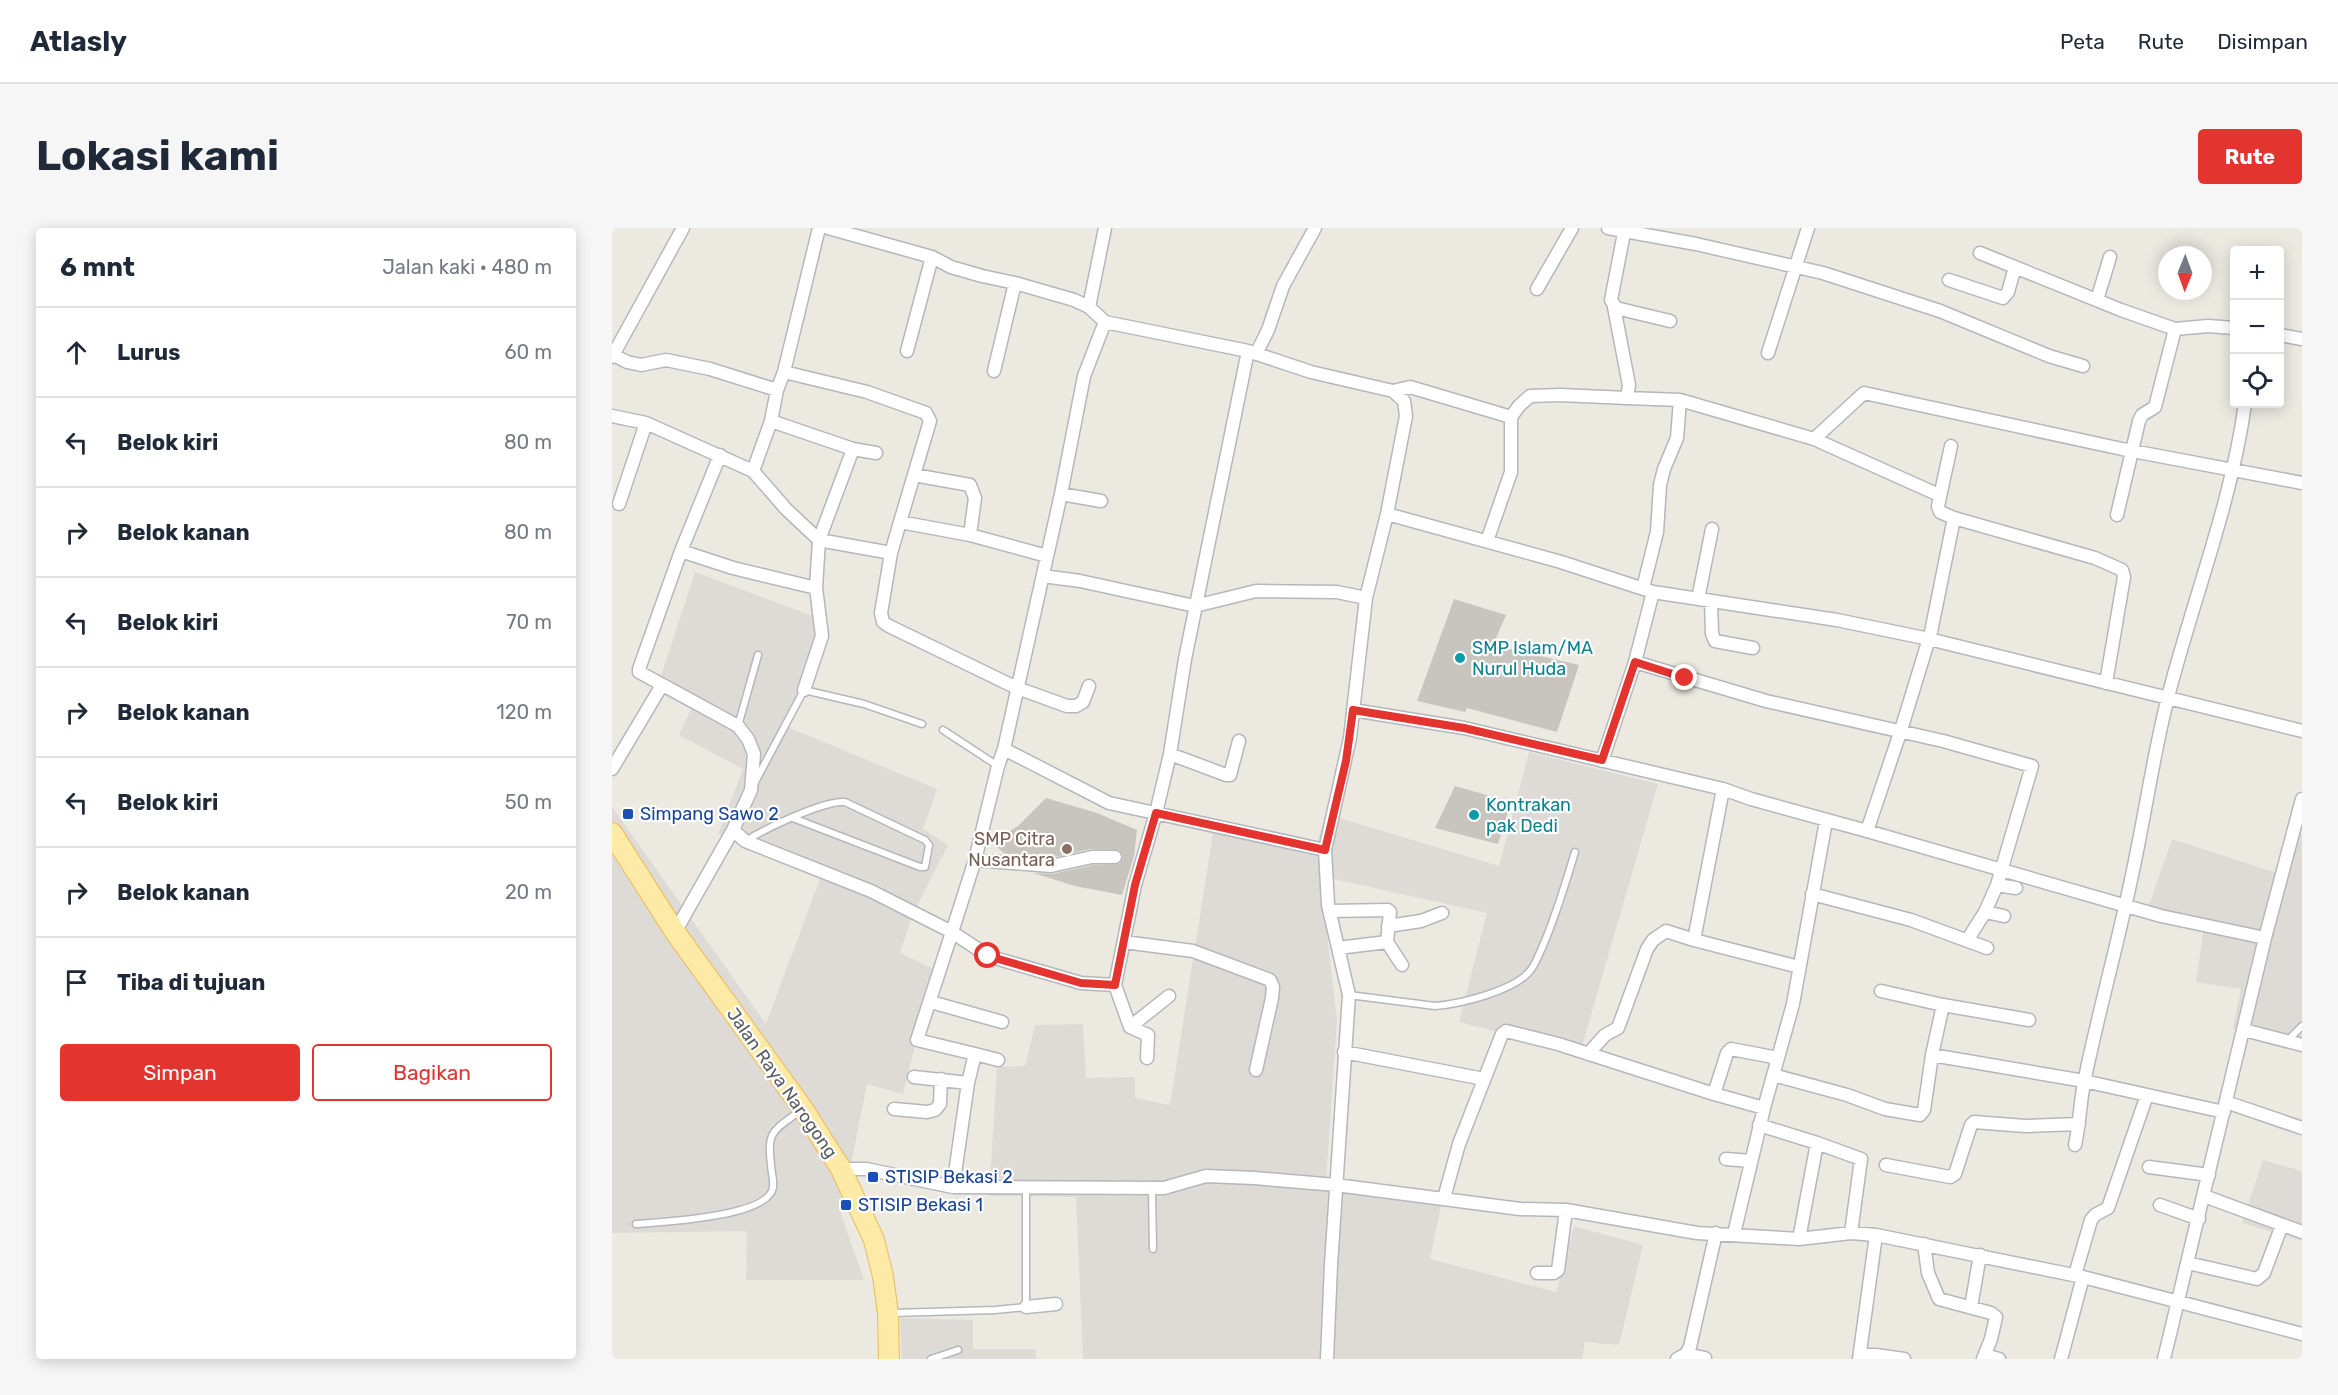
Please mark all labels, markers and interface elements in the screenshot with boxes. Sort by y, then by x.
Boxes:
text: Atlasly [30,25,127,58]
text: Peta [2060,29,2105,54]
text: Rute [2138,29,2184,54]
text: Disimpan [2217,29,2308,54]
button: Rute [2198,129,2302,184]
text: Lokasi kami [36,131,279,181]
north arrow [2158,246,2212,300]
map controls [2230,246,2284,408]
button: + [2230,246,2284,300]
text: 6 mnt [60,252,135,283]
text: Jalan kaki · 480 m [382,255,552,279]
button: − [2230,300,2284,354]
icon: ahead [60,336,93,369]
text: Lurus [117,339,180,366]
text: 60 m [505,340,552,364]
button: locate [2230,354,2284,408]
icon: left [60,426,93,459]
text: Belok kiri [117,429,218,456]
text: 80 m [504,430,552,454]
icon: right [60,516,93,549]
text: Belok kanan [117,519,250,546]
text: 80 m [504,520,552,544]
icon: left [60,606,93,639]
text: Belok kiri [117,609,218,636]
text: 70 m [506,610,552,634]
place label: SMP Islam/MA Nurul Huda [1472,637,1593,680]
marker: SMP Islam/MA Nurul Huda [1453,651,1467,665]
route end [1671,664,1697,690]
icon: right [60,696,93,729]
text: Belok kanan [117,699,250,726]
text: 120 m [496,700,552,724]
icon: left [60,786,93,819]
text: Belok kiri [117,789,218,816]
text: 50 m [505,790,552,814]
place label: Kontrakan pak Dedi [1486,794,1571,837]
place label: Simpang Sawo 2 [640,803,779,825]
marker: Simpang Sawo 2 [621,807,635,821]
marker: Kontrakan pak Dedi [1467,808,1481,822]
place label: SMP Citra Nusantara [968,828,1055,871]
marker: SMP Citra Nusantara [1060,842,1074,856]
icon: right [60,876,93,909]
text: Belok kanan [117,879,250,906]
text: 20 m [505,880,552,904]
route start [974,942,1000,968]
icon: arrive [60,966,93,999]
text: Tiba di tujuan [117,969,265,996]
street label: Jalan Raya Narogong [722,1004,842,1162]
button: Simpan [60,1044,300,1101]
button: Bagikan [312,1044,552,1101]
place label: STISIP Bekasi 2 [885,1166,1013,1188]
marker: STISIP Bekasi 2 [866,1170,880,1184]
place label: STISIP Bekasi 1 [858,1194,983,1216]
marker: STISIP Bekasi 1 [839,1198,853,1212]

